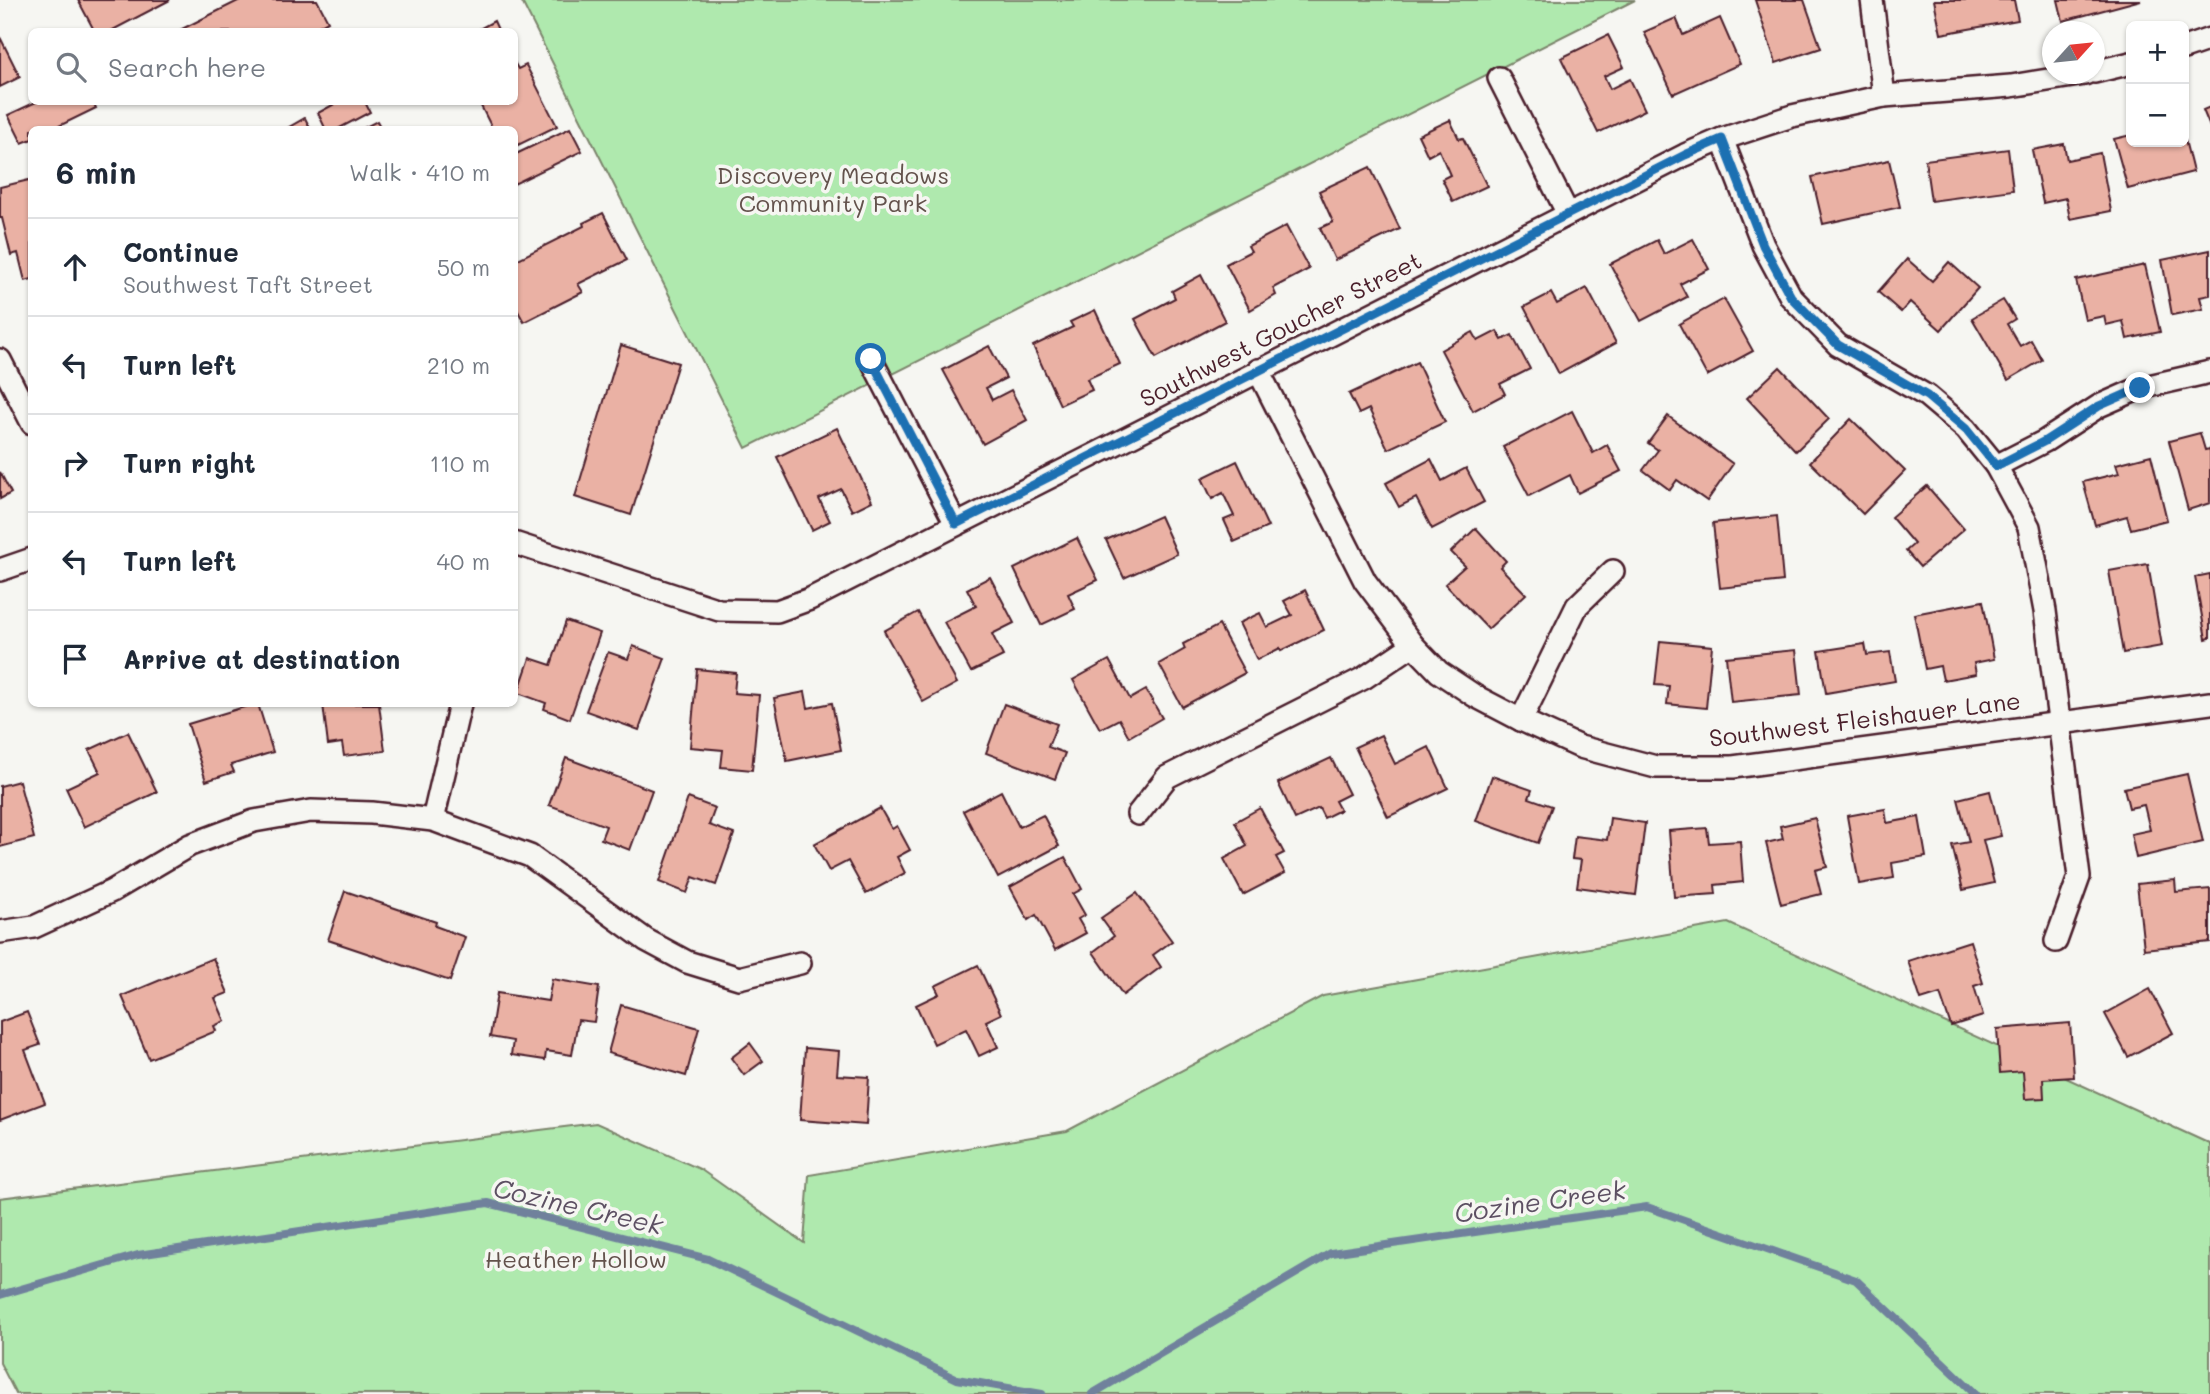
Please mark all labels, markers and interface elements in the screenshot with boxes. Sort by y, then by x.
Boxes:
north arrow [2042,21,2105,84]
map controls [2126,21,2189,147]
button: + [2126,21,2189,84]
search box [28,28,518,105]
icon: search [52,48,90,86]
text: Search here [108,50,266,84]
button: − [2126,84,2189,147]
text: 6 min [56,152,136,192]
text: Walk · 410 m [349,157,490,187]
park label: Discovery Meadows Community Park [717,159,949,218]
text: Continue [123,235,239,269]
street label: Southwest Goucher Street [1134,244,1426,413]
icon: ahead [56,248,94,286]
text: 50 m [437,252,490,282]
text: Southwest Taft Street [123,269,373,299]
route start [855,343,886,374]
icon: left [56,346,94,384]
text: Turn left [123,348,236,382]
text: 210 m [427,350,490,380]
route end [2124,372,2155,403]
icon: right [56,444,94,482]
text: Turn right [123,446,256,480]
text: 110 m [430,448,490,478]
icon: left [56,542,94,580]
text: Turn left [123,544,236,578]
text: 40 m [437,546,490,576]
icon: arrive [56,640,94,678]
text: Arrive at destination [123,642,400,676]
street label: Southwest Fleishauer Lane [1707,684,2022,753]
water label: Cozine Creek [490,1170,667,1242]
water label: Cozine Creek [1452,1172,1629,1230]
park label: Heather Hollow [485,1243,667,1274]

